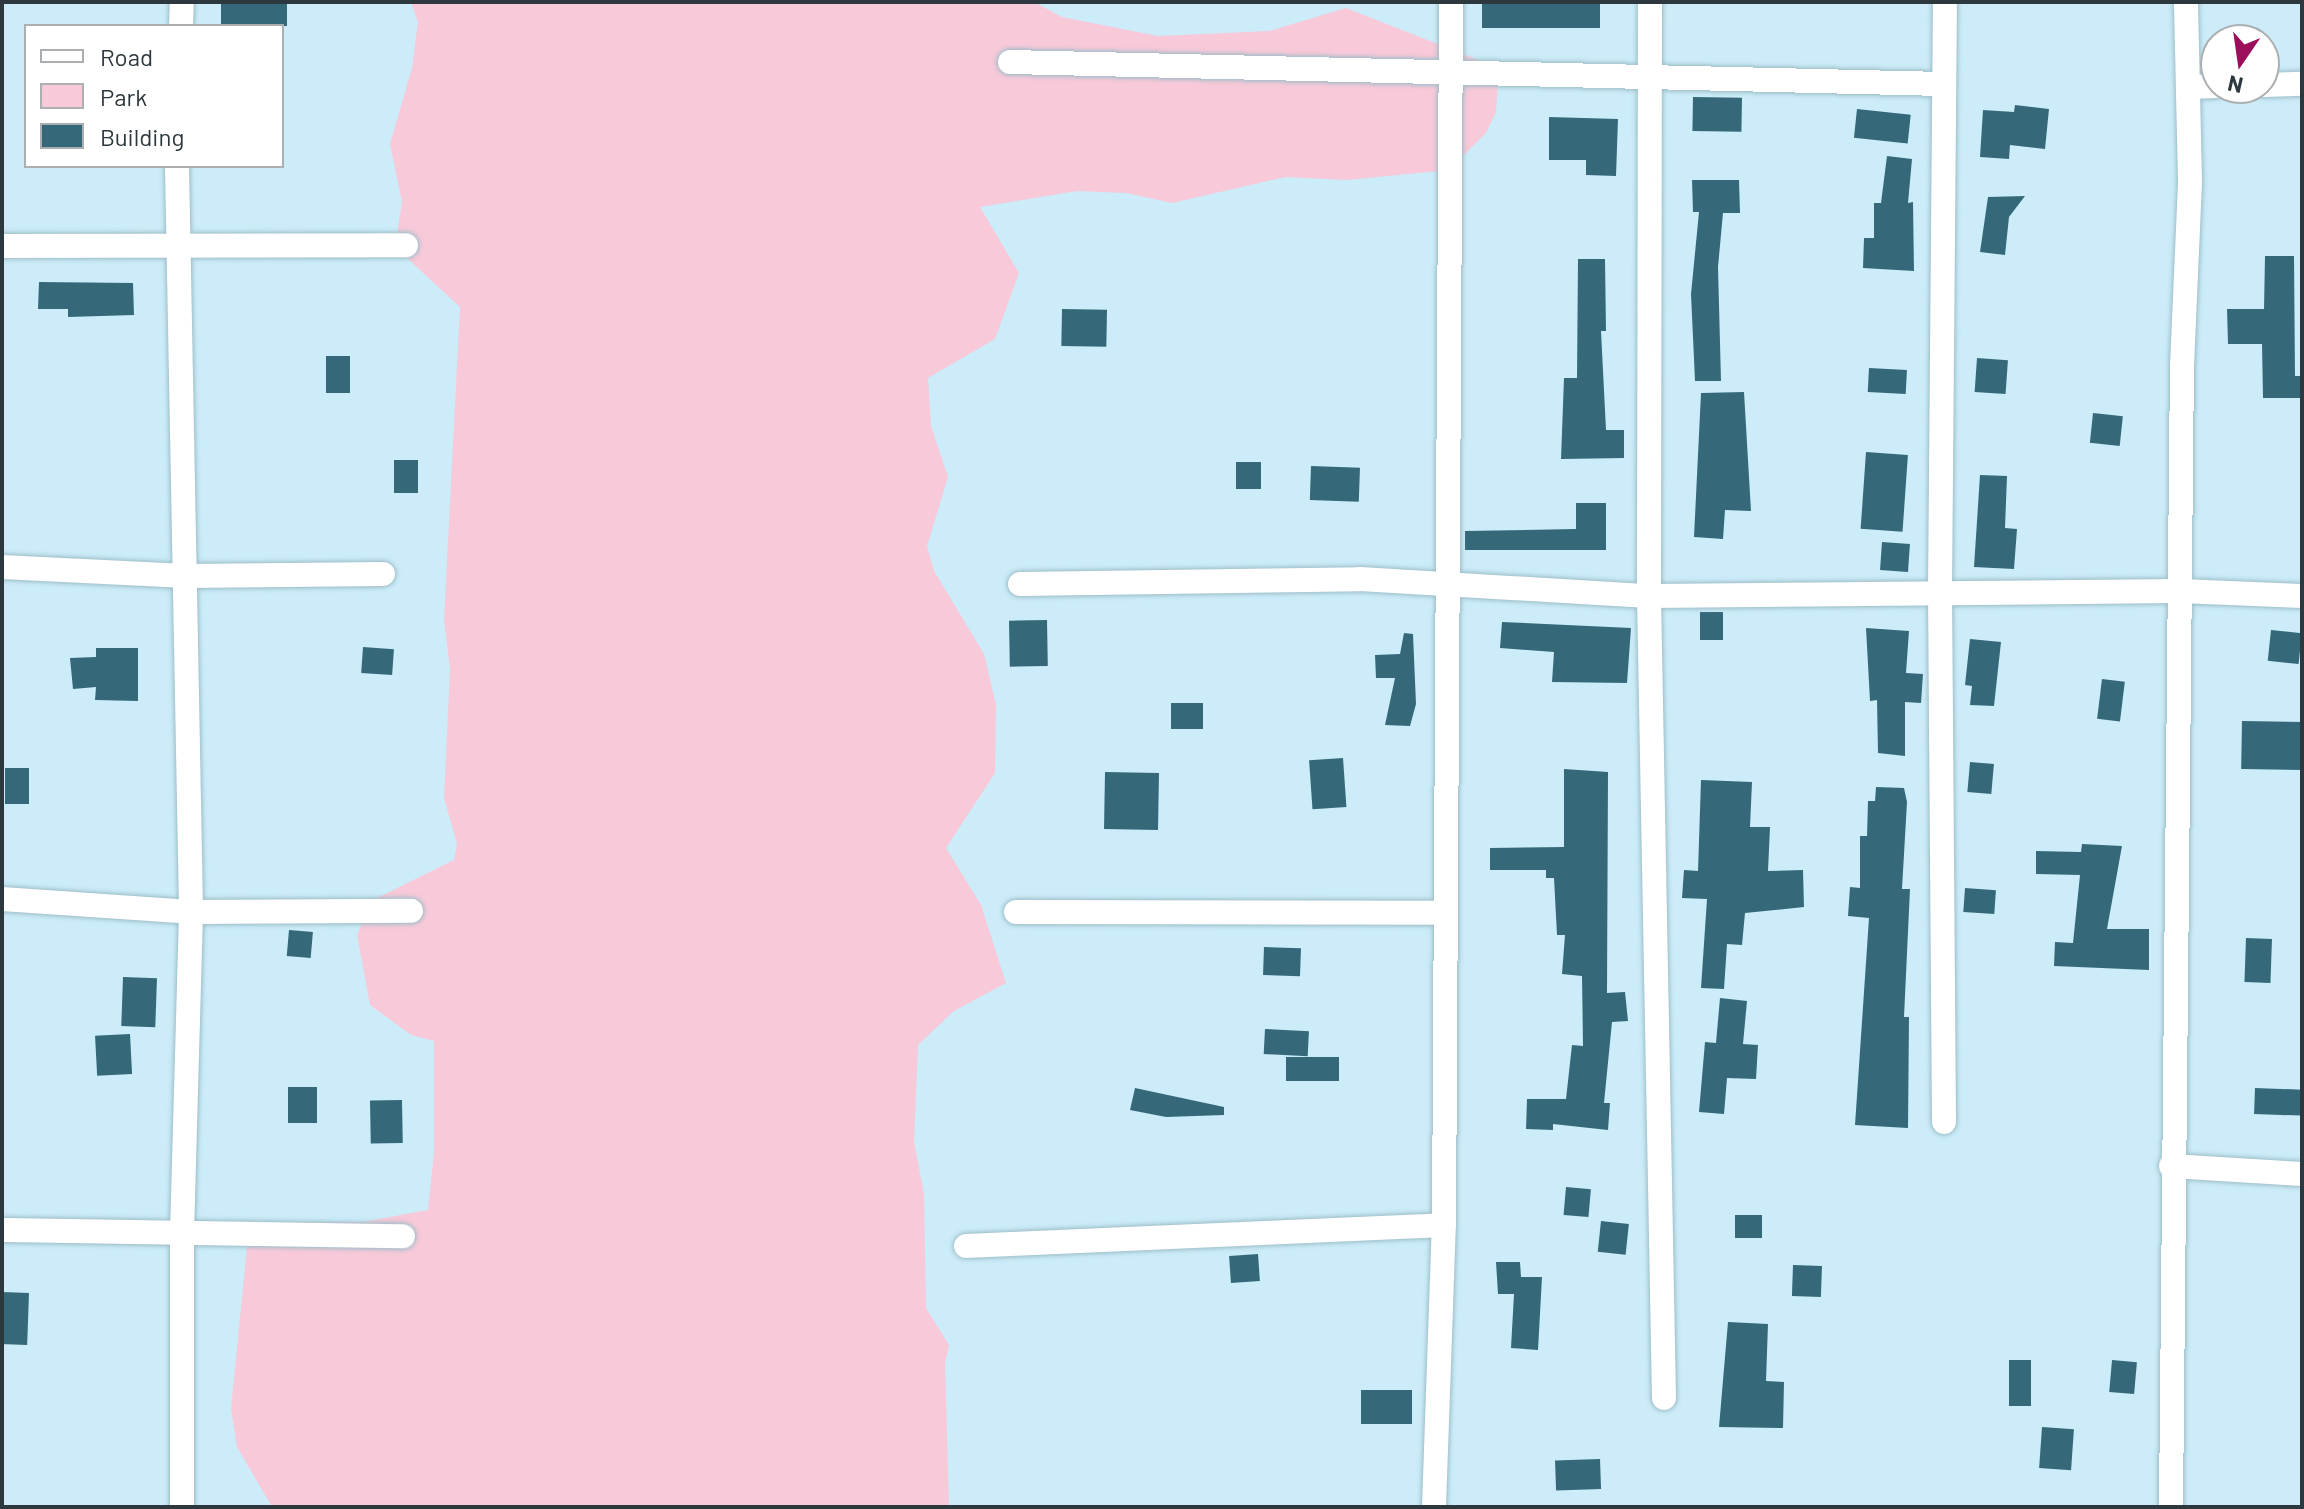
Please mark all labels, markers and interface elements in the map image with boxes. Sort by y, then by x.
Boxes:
legend [24,24,284,168]
north arrow [2200,24,2280,104]
text: Road [100,42,153,71]
text: N [2225,71,2245,100]
text: Park [100,82,147,111]
text: Building [100,122,184,151]

